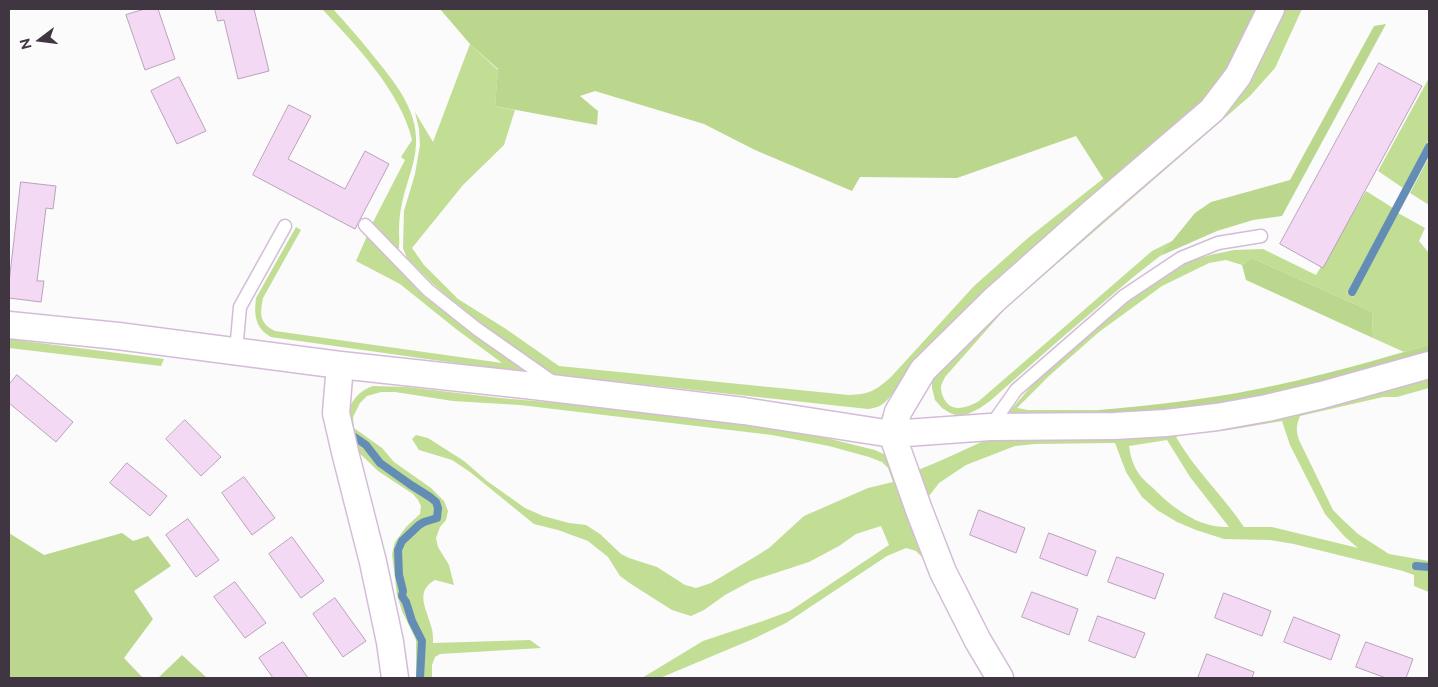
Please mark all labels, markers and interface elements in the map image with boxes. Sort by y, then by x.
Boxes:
north arrow [15,15,65,65]
text: N [16,37,35,51]

